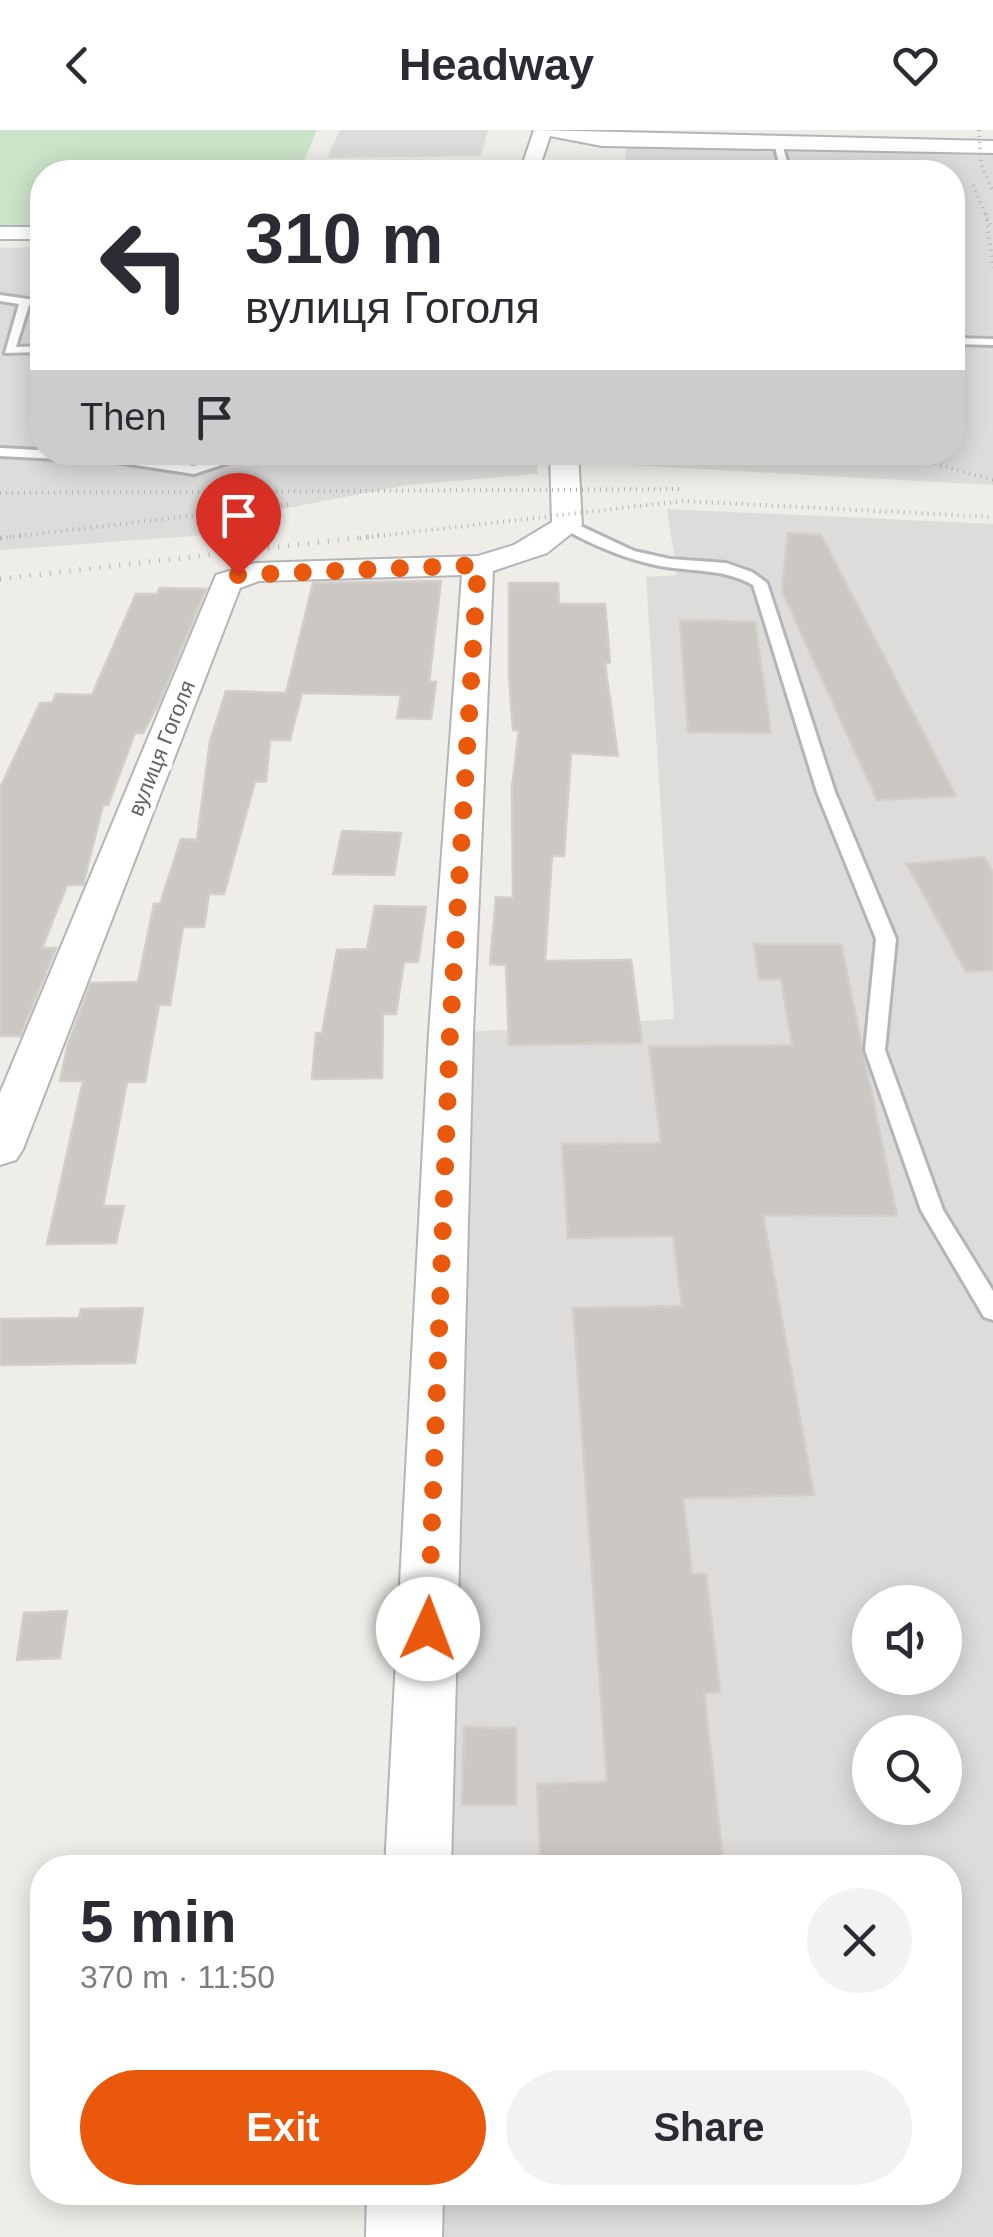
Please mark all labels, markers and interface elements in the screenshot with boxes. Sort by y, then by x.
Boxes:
icon: back [50,38,105,93]
icon: heart [888,38,943,93]
text: Headway [399,39,594,90]
icon: left [80,200,210,330]
text: 310 m [245,200,443,278]
text: вулиця Гоголя [245,282,540,333]
icon: arrive [187,390,242,445]
text: Then [80,396,167,438]
pin [196,473,281,576]
icon: arrive [211,488,266,543]
street label: вулиця Гоголя [123,677,200,820]
position arrow [376,1577,480,1681]
map controls [852,1585,962,1825]
button: sound [852,1585,962,1695]
button: search [852,1715,962,1825]
text: 5 min [80,1888,237,1955]
button: close [807,1888,912,1993]
text: 370 m · 11:50 [80,1959,275,1995]
button: Exit [80,2070,486,2185]
button: Share [506,2070,912,2185]

